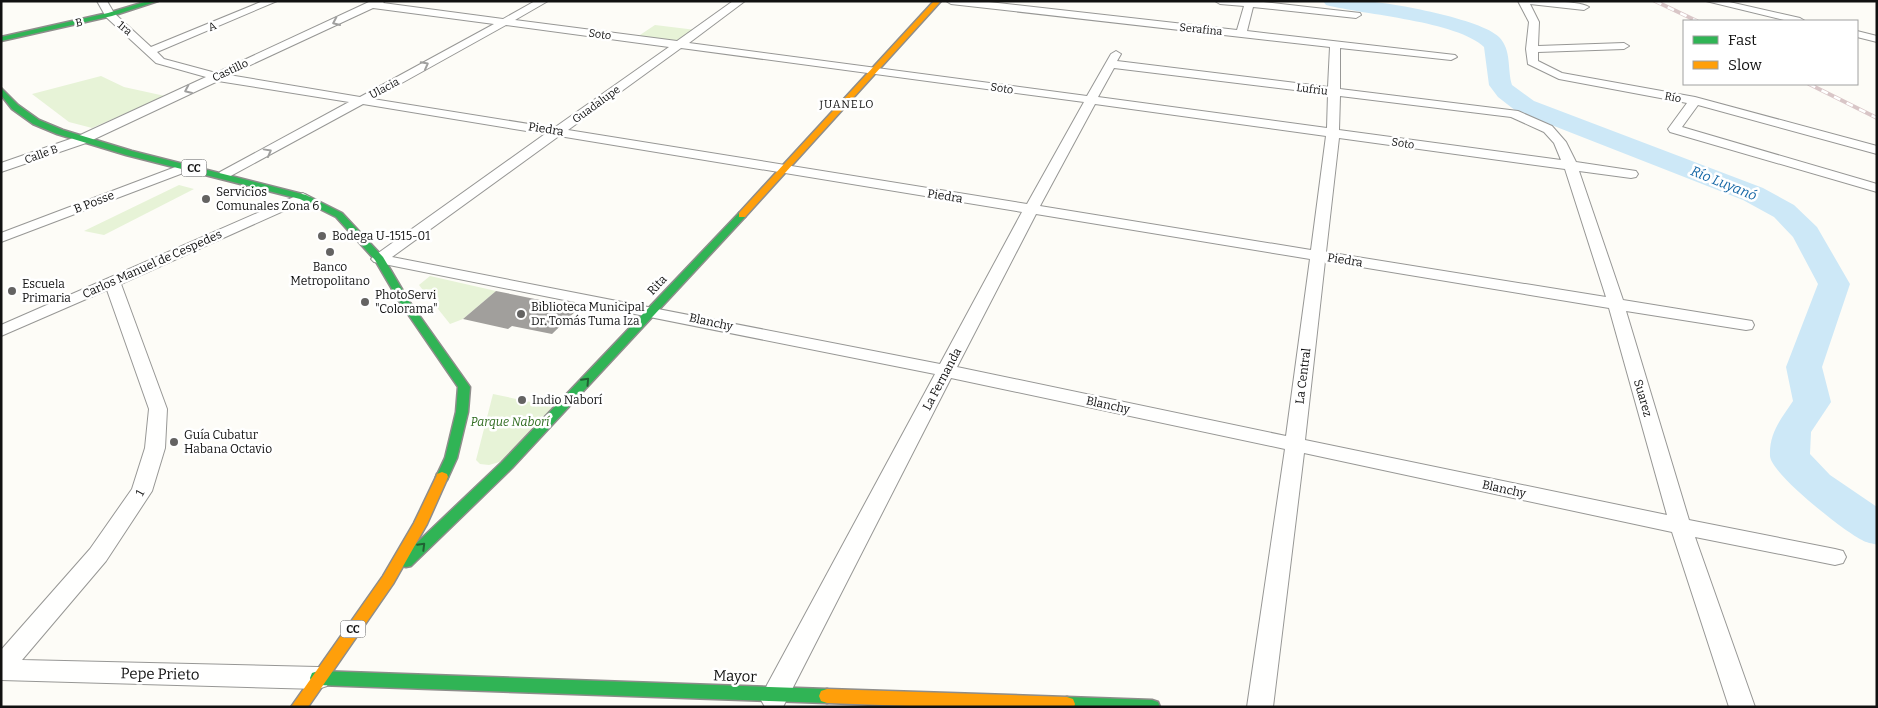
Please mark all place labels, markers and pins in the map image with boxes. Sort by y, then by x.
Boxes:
place label: Servicios Comunales Zona 6 [216,185,319,213]
marker: Servicios Comunales Zona 6 [200,193,212,205]
place label: Bodega U-1515-01 [332,229,430,243]
marker: Bodega U-1515-01 [316,230,328,242]
marker: Banco Metropolitano [324,246,336,258]
place label: Banco Metropolitano [290,260,370,288]
place label: Escuela Primaria [22,277,71,305]
marker: Escuela Primaria [6,285,18,297]
place label: PhotoServi "Colorama" [375,288,438,316]
marker: PhotoServi "Colorama" [359,296,371,308]
place label: Biblioteca Municipal Dr. Tomás Tuma Iza [531,300,645,328]
marker: Biblioteca Municipal Dr. Tomás Tuma Iza [515,308,527,320]
place label: Indio Naborí [532,393,603,407]
marker: Indio Naborí [516,394,528,406]
place label: Guía Cubatur Habana Octavio [184,428,272,456]
marker: Guía Cubatur Habana Octavio [168,436,180,448]

